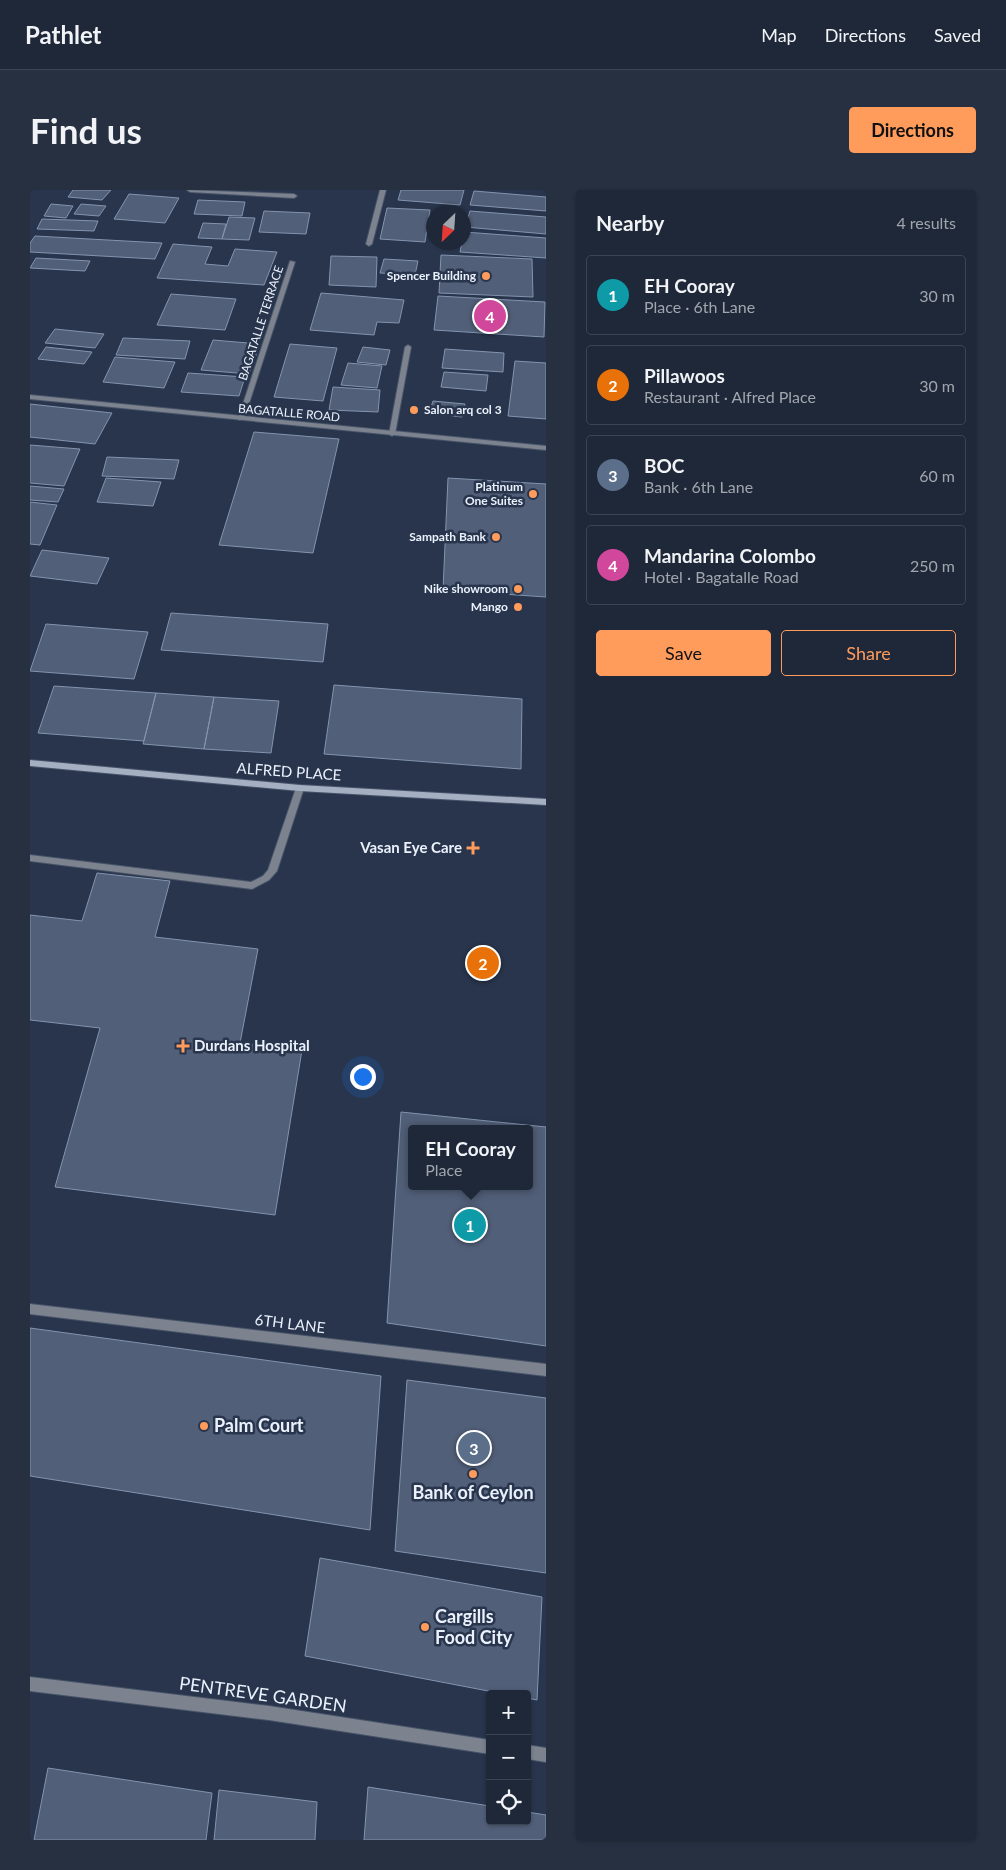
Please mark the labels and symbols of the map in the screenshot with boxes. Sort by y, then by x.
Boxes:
north arrow [426,205,471,250]
street label: BAGATALLE TERRACE [235,264,286,382]
place label: Spencer Building [387,268,477,283]
marker: Spencer Building [480,270,492,282]
pin: 4 [474,297,506,335]
street label: BAGATALLE ROAD [237,401,341,424]
place label: Salon arq col 3 [424,402,502,417]
marker: Salon arq col 3 [408,404,420,416]
place label: Platinum One Suites [465,479,523,508]
marker: Platinum One Suites [527,488,539,500]
place label: Sampath Bank [409,529,487,544]
marker: Sampath Bank [490,531,502,543]
place label: Nike showroom [424,581,508,596]
marker: Nike showroom [512,583,524,595]
place label: Mango [471,599,508,614]
marker: Mango [512,601,524,613]
street label: ALFRED PLACE [236,758,342,784]
place label: Vasan Eye Care [359,838,462,856]
marker: Vasan Eye Care [466,841,480,855]
pin: 2 [467,944,499,982]
place label: Durdans Hospital [194,1036,310,1054]
marker: Durdans Hospital [176,1039,190,1053]
your location [350,1064,376,1090]
pin: 1 [454,1206,486,1244]
street label: 6TH LANE [254,1310,326,1336]
place label: Palm Court [214,1414,304,1436]
marker: Palm Court [198,1420,210,1432]
pin: 3 [458,1429,490,1467]
marker: Bank of Ceylon [467,1468,479,1480]
place label: Bank of Ceylon [412,1481,534,1503]
place label: Cargills Food City [435,1605,513,1648]
marker: Cargills Food City [419,1621,431,1633]
street label: PENTREVE GARDEN [178,1671,348,1717]

